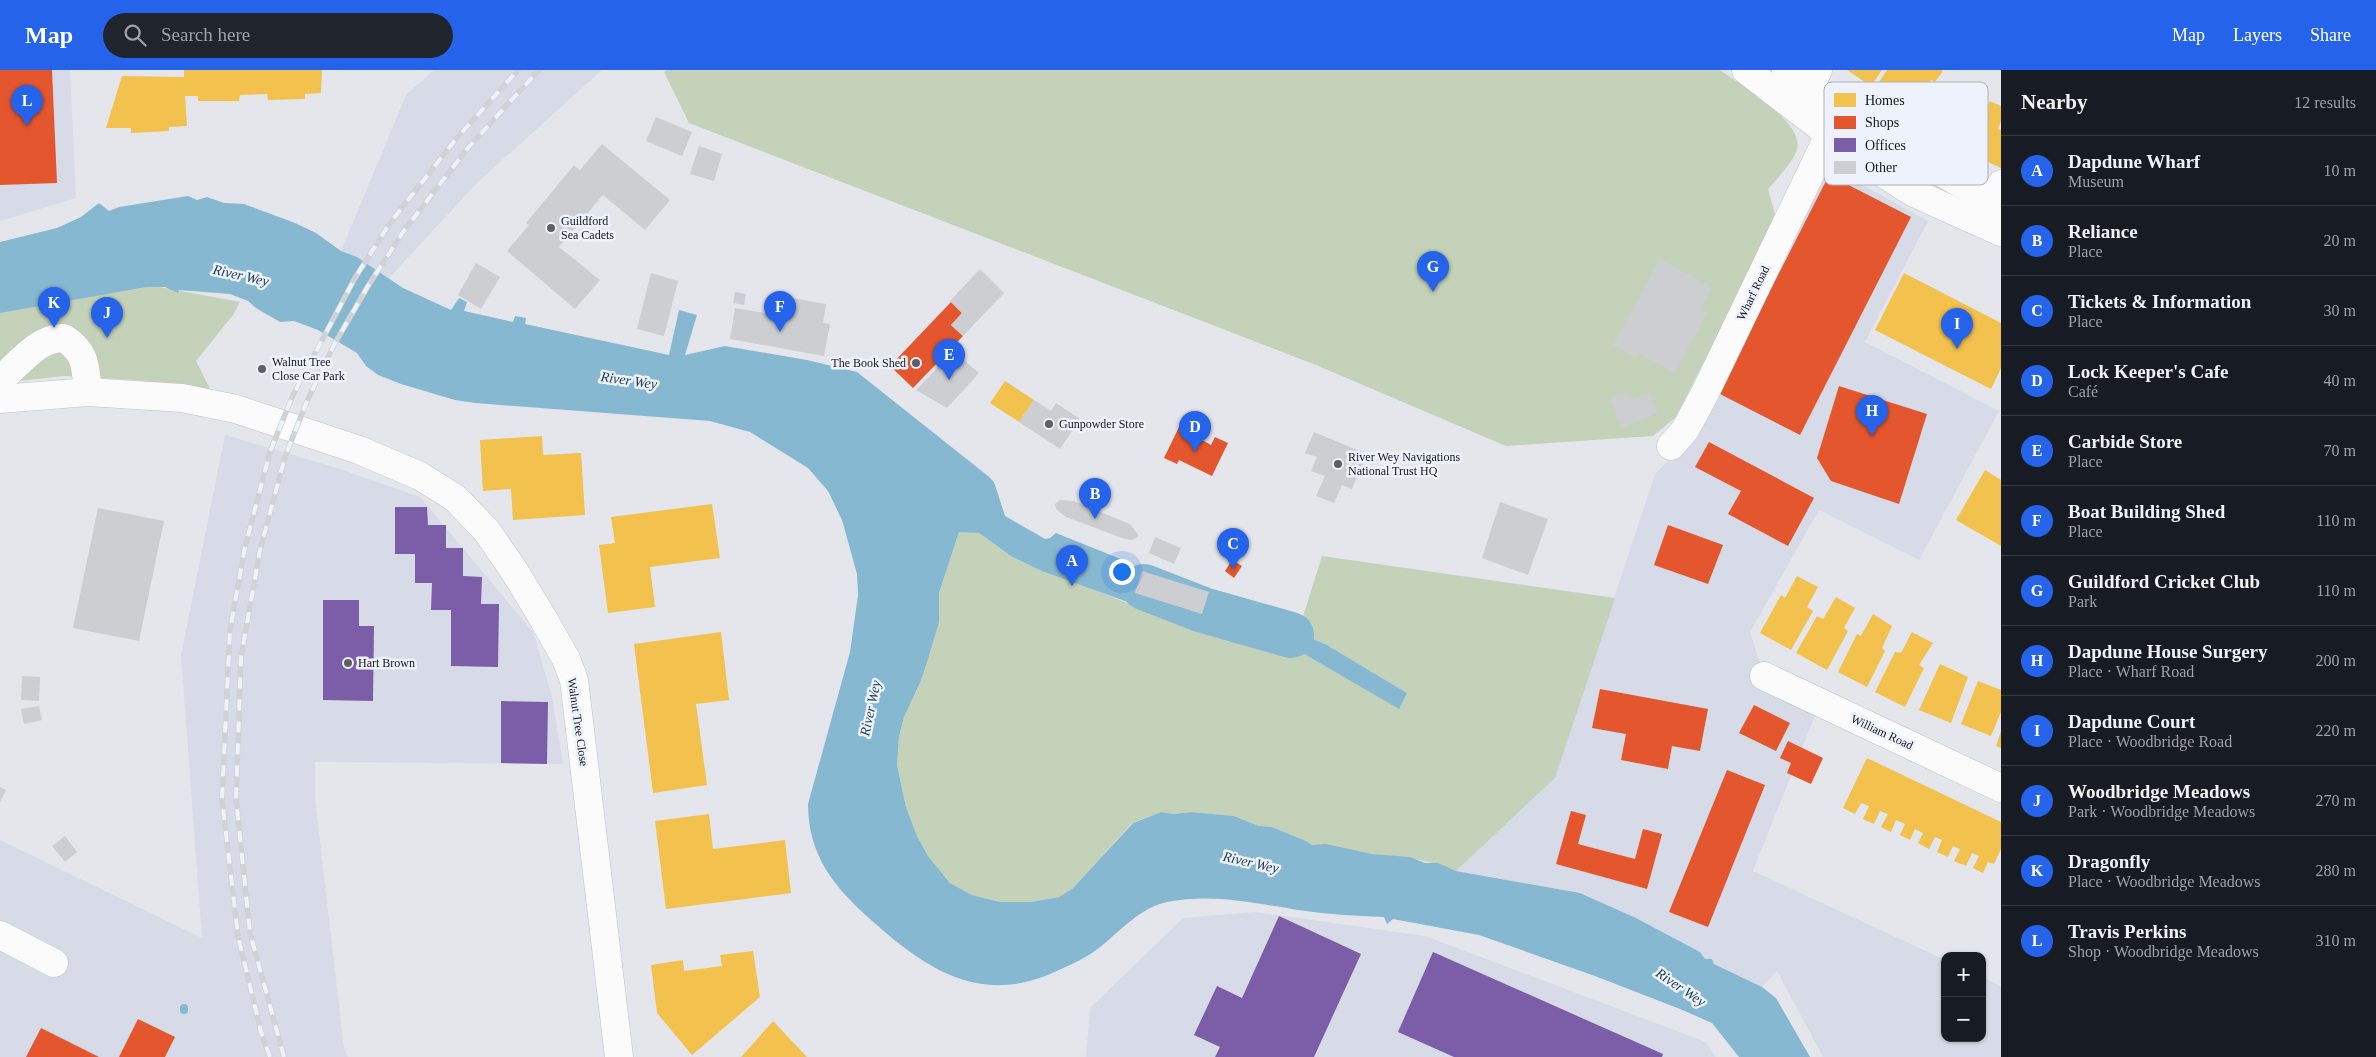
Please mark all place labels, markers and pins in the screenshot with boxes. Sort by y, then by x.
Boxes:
pin: L [11,85,43,126]
place label: Guildford Sea Cadets [561,214,614,242]
marker: Guildford Sea Cadets [545,222,557,234]
pin: G [1417,251,1449,292]
pin: K [38,287,70,328]
pin: F [764,291,796,332]
pin: J [91,297,123,338]
pin: I [1941,308,1973,349]
pin: E [933,339,965,380]
place label: Walnut Tree Close Car Park [272,355,345,383]
place label: The Book Shed [831,356,906,370]
marker: The Book Shed [910,357,922,369]
marker: Walnut Tree Close Car Park [256,363,268,375]
pin: H [1856,395,1888,436]
pin: D [1179,411,1211,452]
place label: Gunpowder Store [1059,417,1144,431]
marker: Gunpowder Store [1043,418,1055,430]
place label: River Wey Navigations National Trust HQ [1348,450,1460,478]
marker: River Wey Navigations National Trust HQ [1332,458,1344,470]
pin: B [1079,478,1111,519]
pin: C [1217,528,1249,569]
pin: A [1056,545,1088,586]
place label: Hart Brown [358,656,415,670]
marker: Hart Brown [342,657,354,669]

